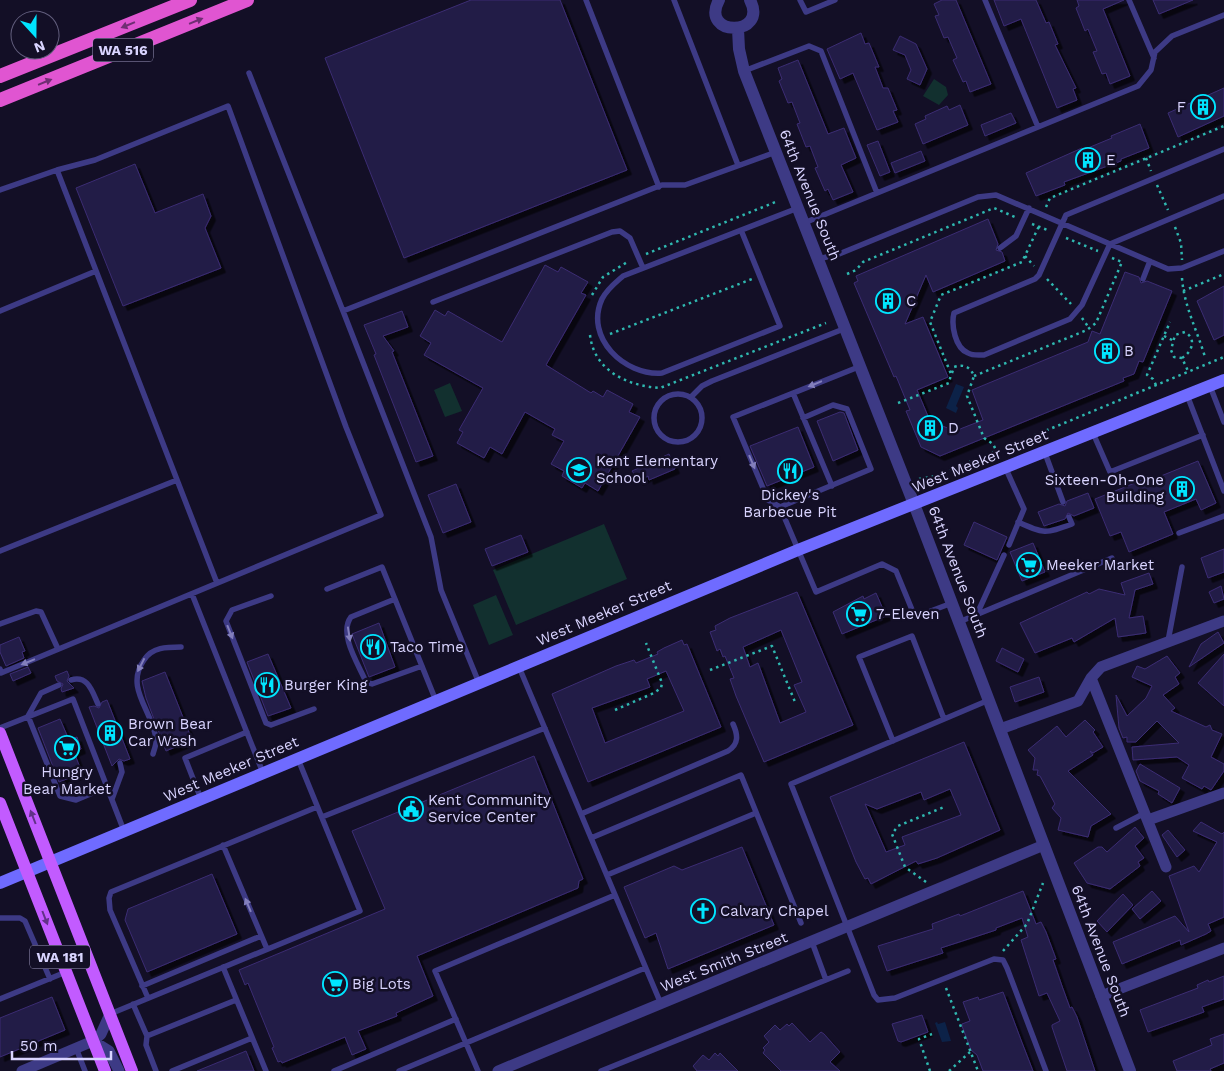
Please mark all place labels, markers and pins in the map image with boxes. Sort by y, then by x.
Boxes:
building icon: F [1190,94,1216,120]
place label: F [1177,98,1186,116]
building icon: E [1075,147,1101,173]
place label: E [1106,151,1116,169]
building icon: C [875,288,901,314]
place label: C [906,292,916,310]
building icon: B [1094,338,1120,364]
place label: B [1124,342,1134,360]
building icon: D [917,415,943,441]
place label: D [948,419,959,437]
place label: Kent Elementary School [596,452,718,487]
school or university icon: Kent Elementary School [566,457,592,483]
restaurant icon: Dickey's Barbecue Pit [777,458,803,484]
place label: Sixteen-Oh-One Building [1045,471,1164,506]
building icon: Sixteen-Oh-One Building [1169,476,1195,502]
place label: Dickey's Barbecue Pit [743,486,837,521]
supermarket icon: Meeker Market [1016,552,1042,578]
place label: Meeker Market [1046,556,1155,574]
supermarket icon: 7-Eleven [846,601,872,627]
place label: 7-Eleven [876,605,940,623]
restaurant icon: Taco Time [360,634,386,660]
place label: Taco Time [390,638,464,656]
restaurant icon: Burger King [254,672,280,698]
place label: Burger King [284,676,367,694]
place label: Brown Bear Car Wash [128,715,212,750]
building icon: Brown Bear Car Wash [97,720,123,746]
supermarket icon: Hungry Bear Market [54,735,80,761]
place label: Hungry Bear Market [23,763,112,798]
place label: Kent Community Service Center [428,791,551,826]
public building icon: Kent Community Service Center [398,796,424,822]
church icon: Calvary Chapel [690,898,716,924]
place label: Calvary Chapel [720,902,829,920]
supermarket icon: Big Lots [322,971,348,997]
place label: Big Lots [352,975,411,993]

